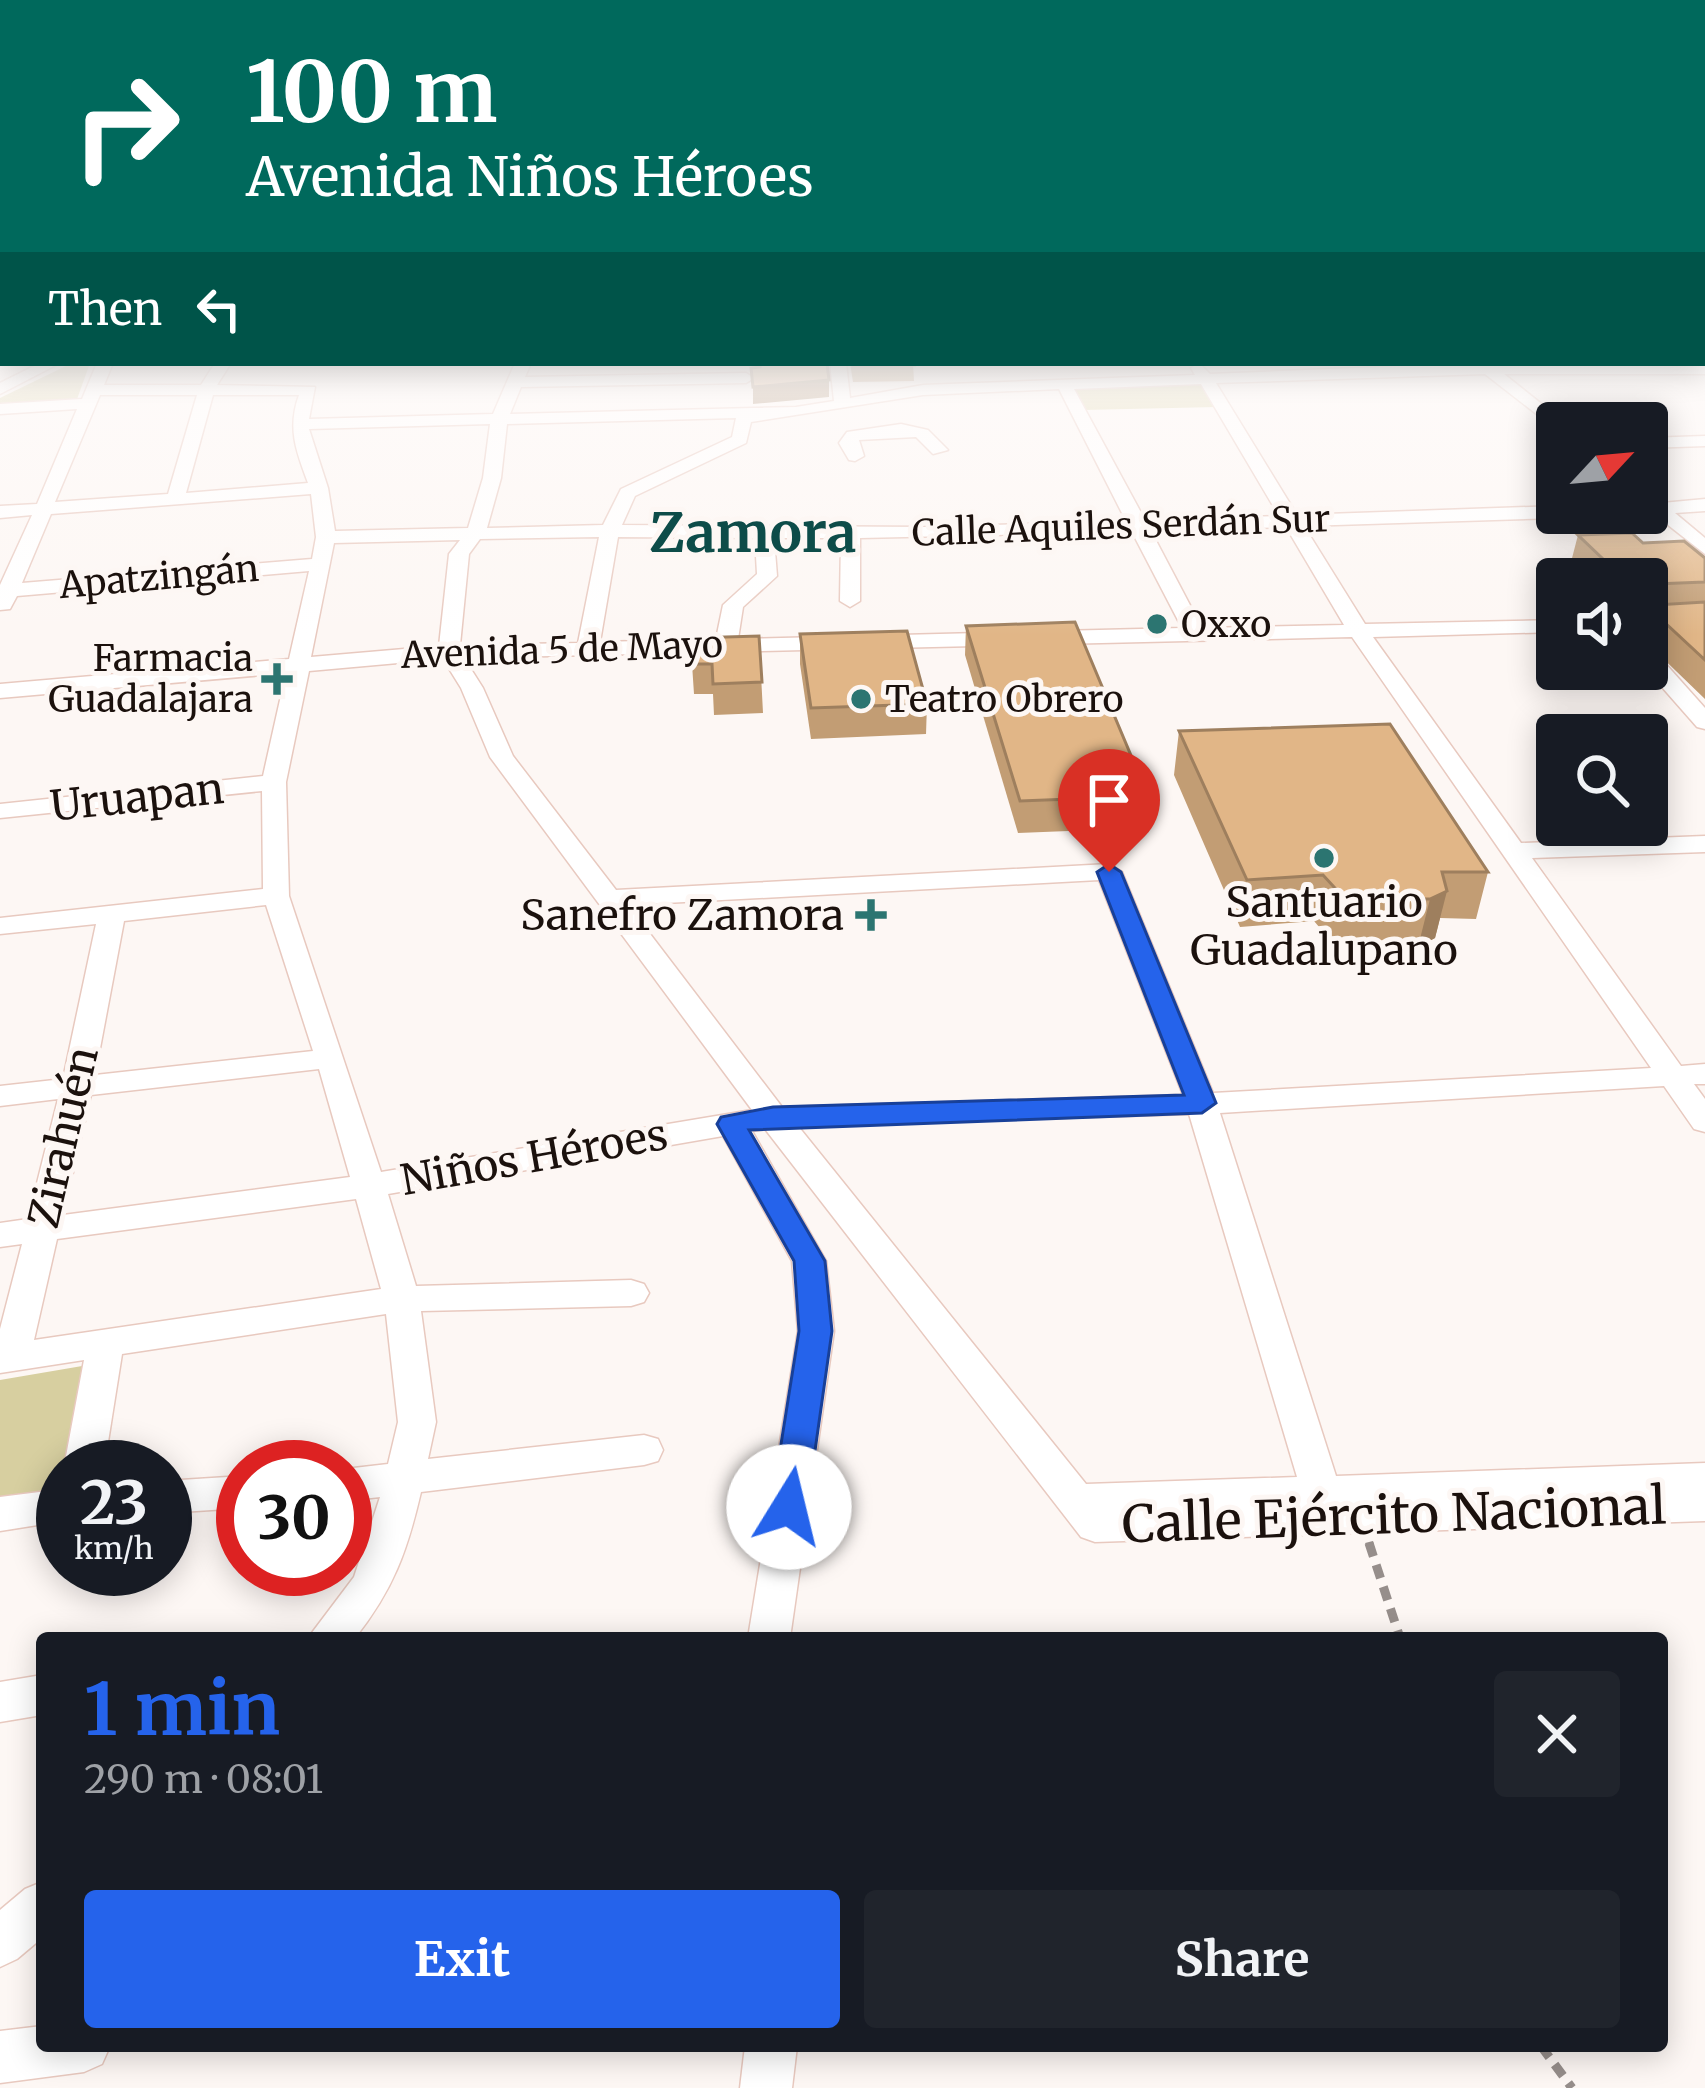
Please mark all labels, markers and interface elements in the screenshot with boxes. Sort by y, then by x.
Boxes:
text: 100 m [246,39,498,145]
icon: right [48,48,204,204]
text: Avenida Niños Héroes [246,143,814,211]
icon: left [186,276,252,342]
text: Then [48,281,162,337]
north arrow [1536,402,1668,534]
map controls [1536,402,1668,846]
street label: Calle Aquiles Serdán Sur [911,496,1331,556]
district label: Zamora [649,499,857,567]
street label: Apatzingán [56,546,261,608]
button: sound [1536,558,1668,690]
place label: Oxxo [1181,602,1271,647]
marker: Oxxo [1144,611,1170,637]
street label: Avenida 5 de Mayo [399,622,724,678]
place label: Farmacia Guadalajara [48,636,253,722]
marker: Farmacia Guadalajara [264,666,290,692]
place label: Teatro Obrero [885,677,1123,722]
marker: Teatro Obrero [848,686,874,712]
button: search [1536,714,1668,846]
pin [1058,749,1160,872]
street label: Uruapan [48,762,226,832]
icon: arrive [1076,767,1142,833]
marker: Santuario Guadalupano [1311,845,1337,871]
place label: Santuario Guadalupano [1190,876,1458,976]
place label: Sanefro Zamora [520,889,844,941]
marker: Sanefro Zamora [855,899,887,931]
street label: Zirahuén [17,1042,109,1232]
street label: Niños Héroes [397,1108,671,1206]
speed limit sign: 30 [216,1440,372,1596]
position arrow [726,1444,852,1570]
text: 23 [80,1465,148,1540]
street label: Calle Ejército Nacional [1121,1474,1667,1556]
text: km/h [74,1529,154,1567]
text: 1 min [84,1664,280,1755]
button: close [1494,1671,1620,1797]
text: 290 m · 08:01 [84,1755,323,1804]
button: Exit [84,1890,840,2028]
button: Share [864,1890,1620,2028]

